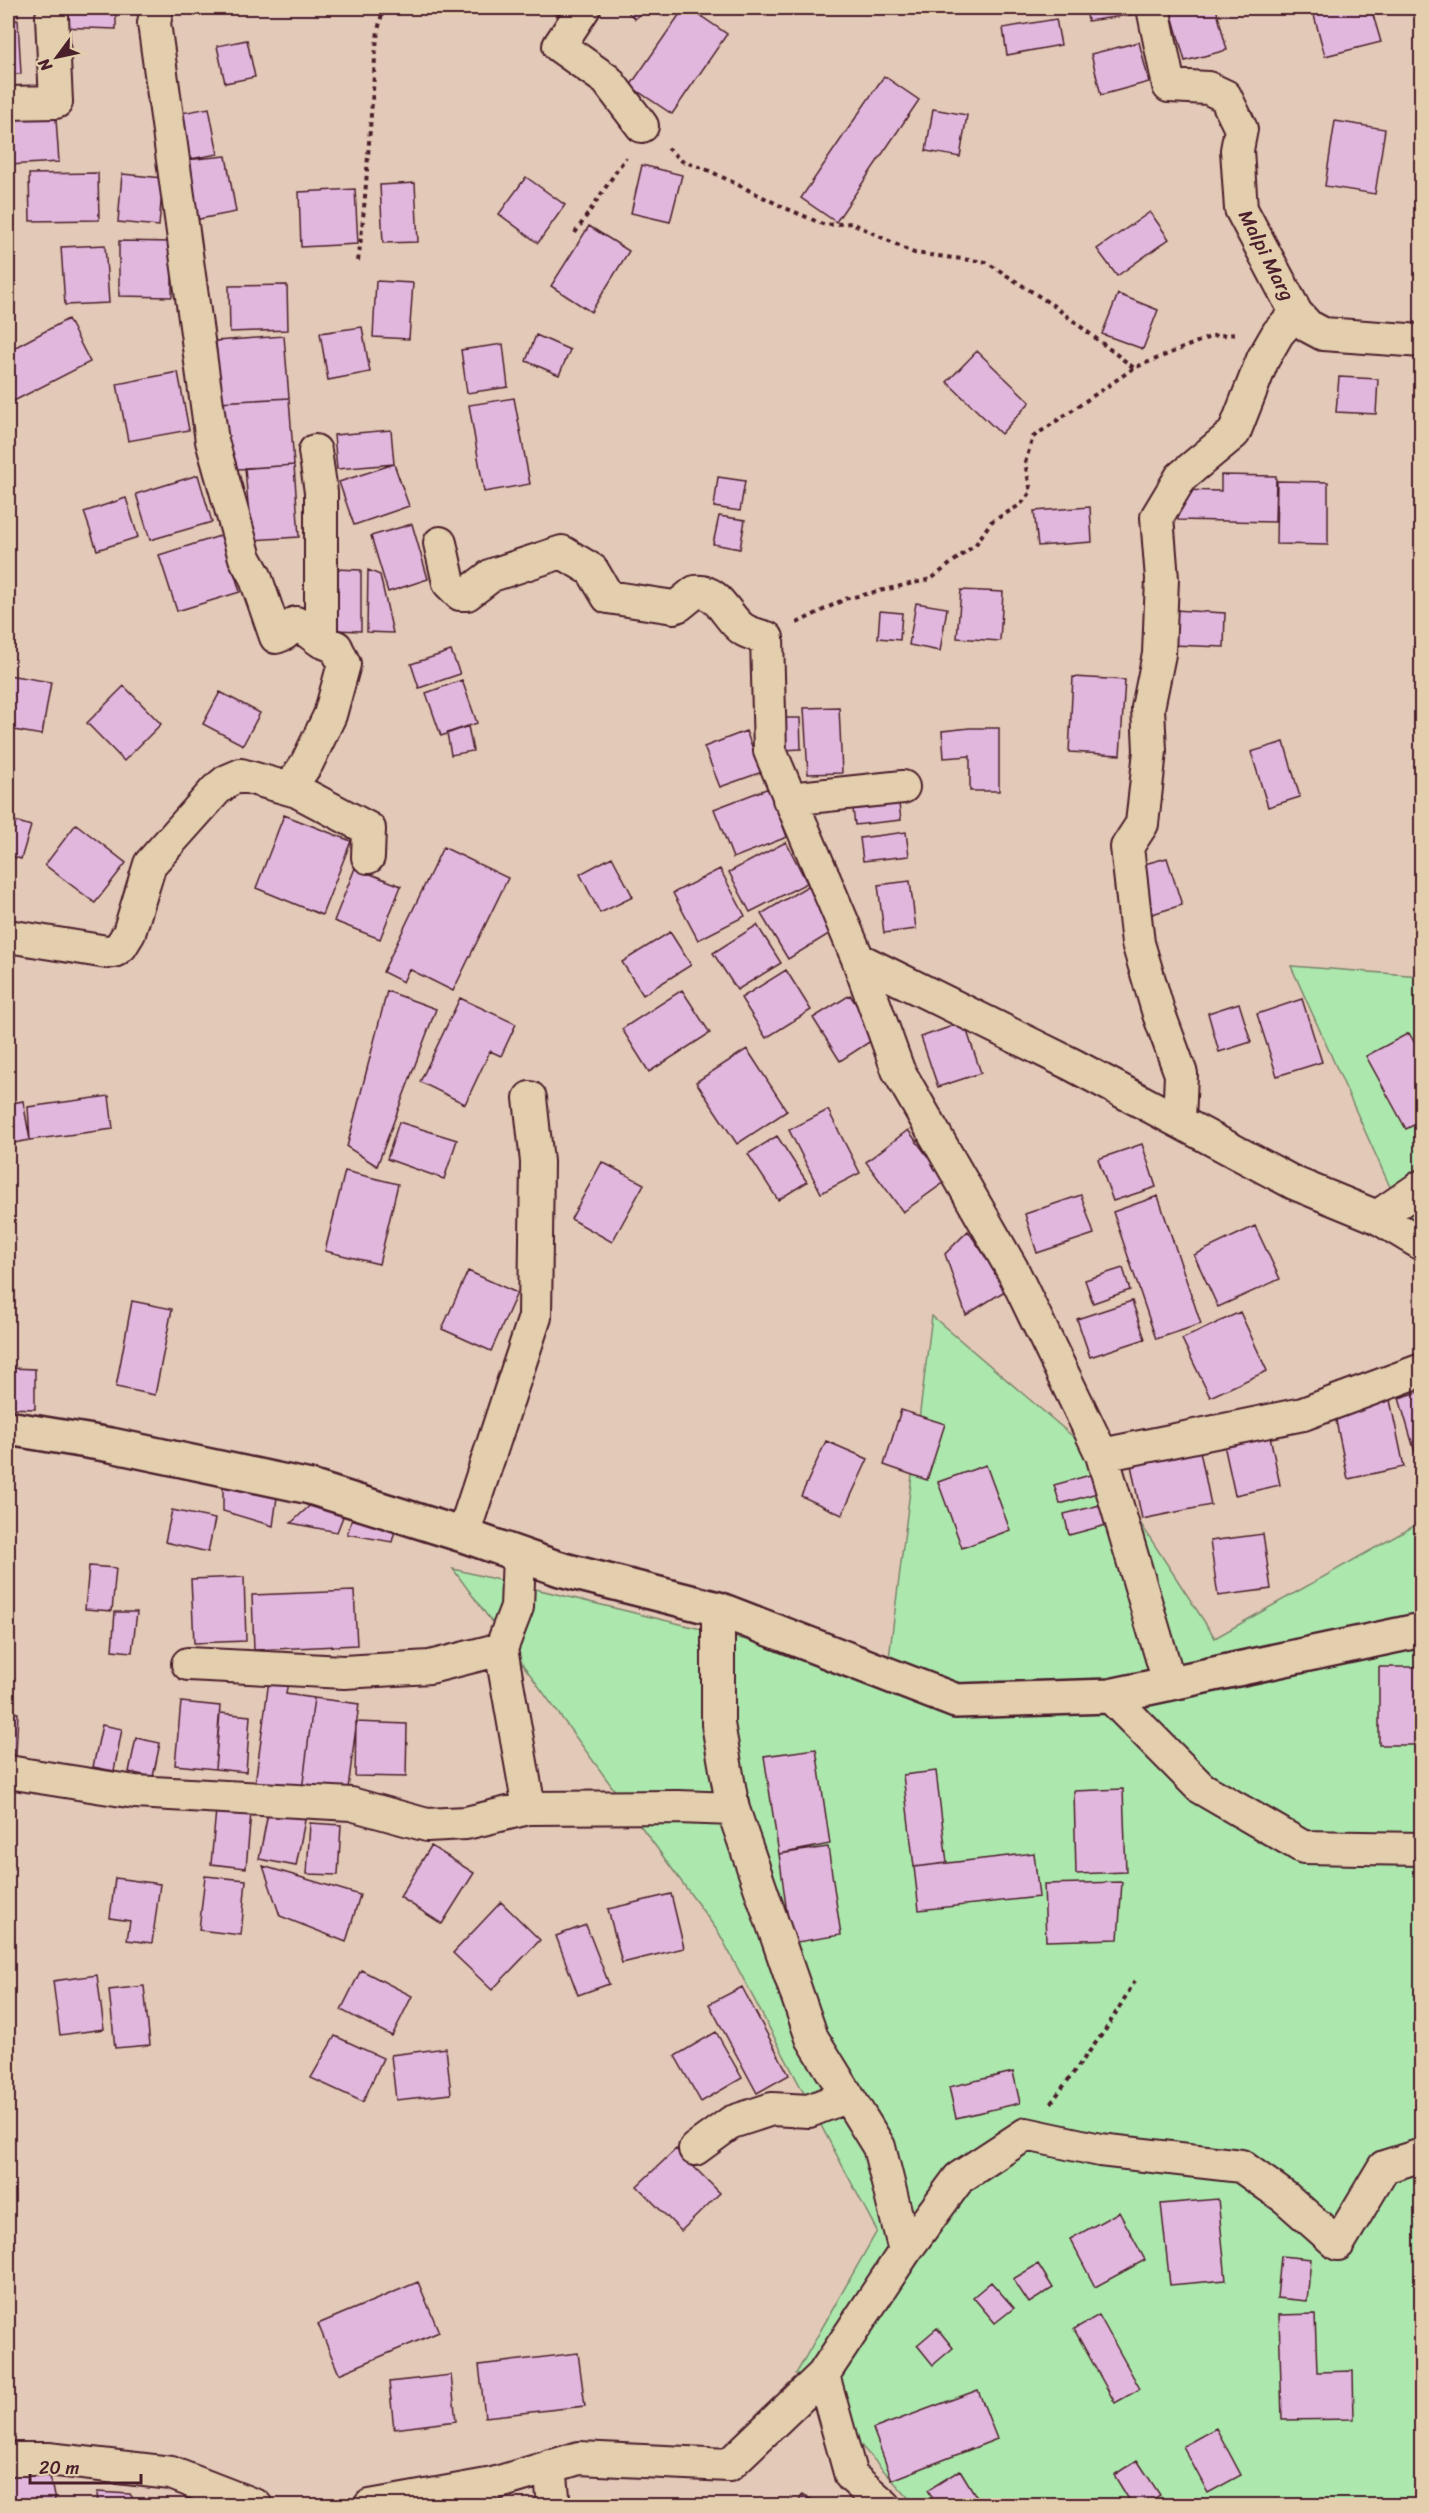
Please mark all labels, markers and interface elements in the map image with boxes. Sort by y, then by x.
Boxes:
north arrow [27,27,87,87]
text: N [29,52,61,78]
street label: Malpi Marg [1229,203,1305,307]
scale bar [30,2447,141,2485]
text: 20 m [39,2452,79,2484]

